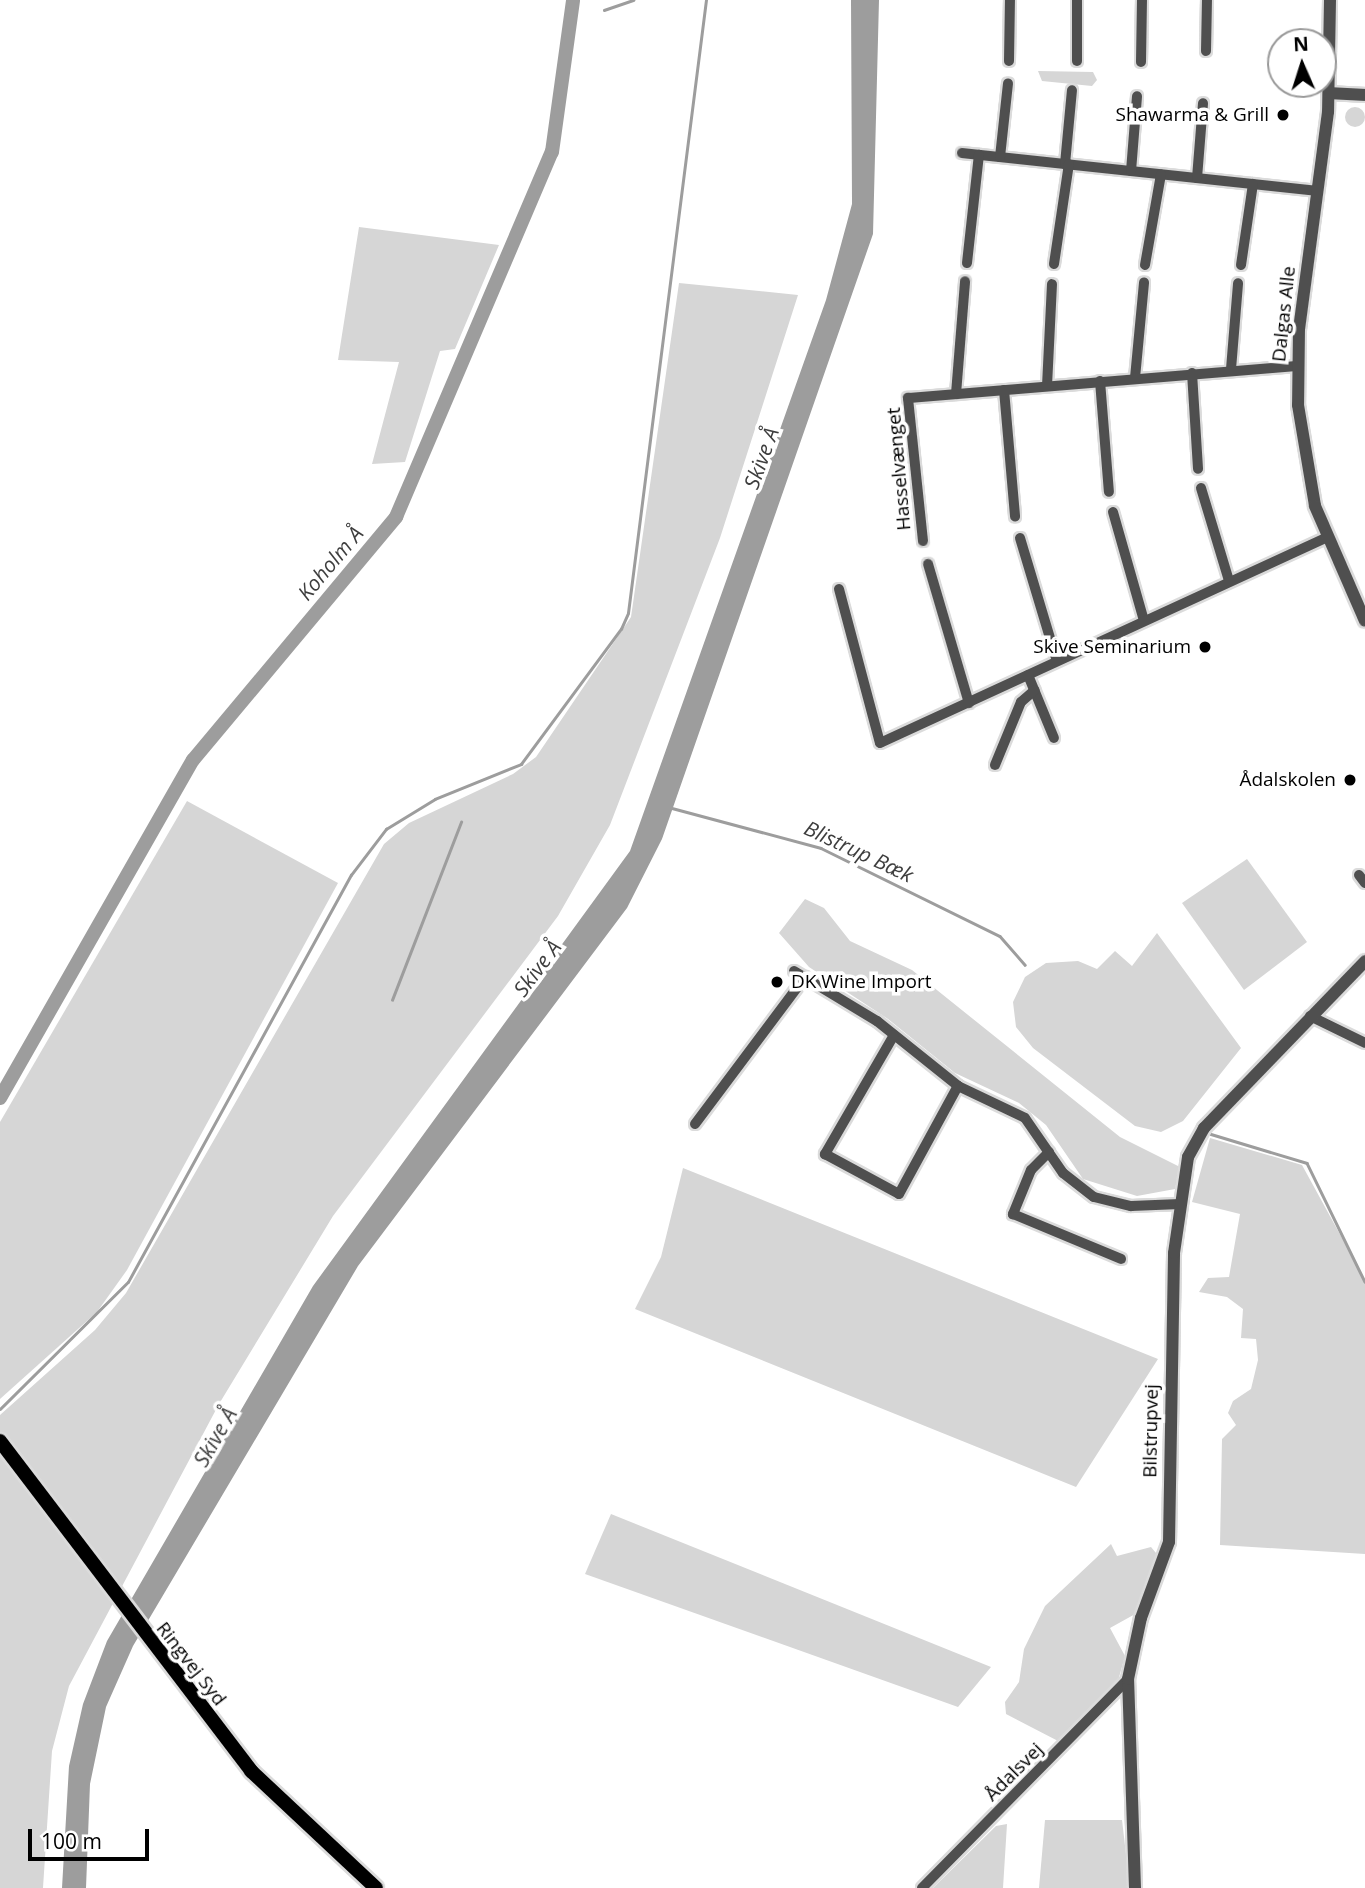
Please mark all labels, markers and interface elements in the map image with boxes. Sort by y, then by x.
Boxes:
north arrow [1267,28,1337,98]
text: N [1293,31,1309,57]
place label: Shawarma & Grill [1115,104,1269,126]
marker: Shawarma & Grill [1275,107,1291,123]
street label: Dalgas Alle [1268,265,1300,363]
street label: Hasselvænget [882,407,916,531]
water label: Skive Å [738,424,784,492]
water label: Koholm Å [292,521,368,605]
place label: Skive Seminarium [1033,636,1191,658]
marker: Skive Seminarium [1197,639,1213,655]
place label: Ådalskolen [1239,769,1336,791]
marker: Ådalskolen [1342,772,1358,788]
water label: Blistrup Bæk [801,815,917,887]
water label: Skive Å [508,935,566,1001]
place label: DK Wine Import [791,971,931,993]
marker: DK Wine Import [769,974,785,990]
street label: Bilstrupvej [1139,1384,1163,1478]
water label: Skive Å [188,1403,242,1471]
street label: Ringvej Syd [151,1618,231,1710]
street label: Ådalsvej [980,1738,1048,1806]
scale bar [32,1814,152,1858]
text: 100 m [41,1827,102,1855]

